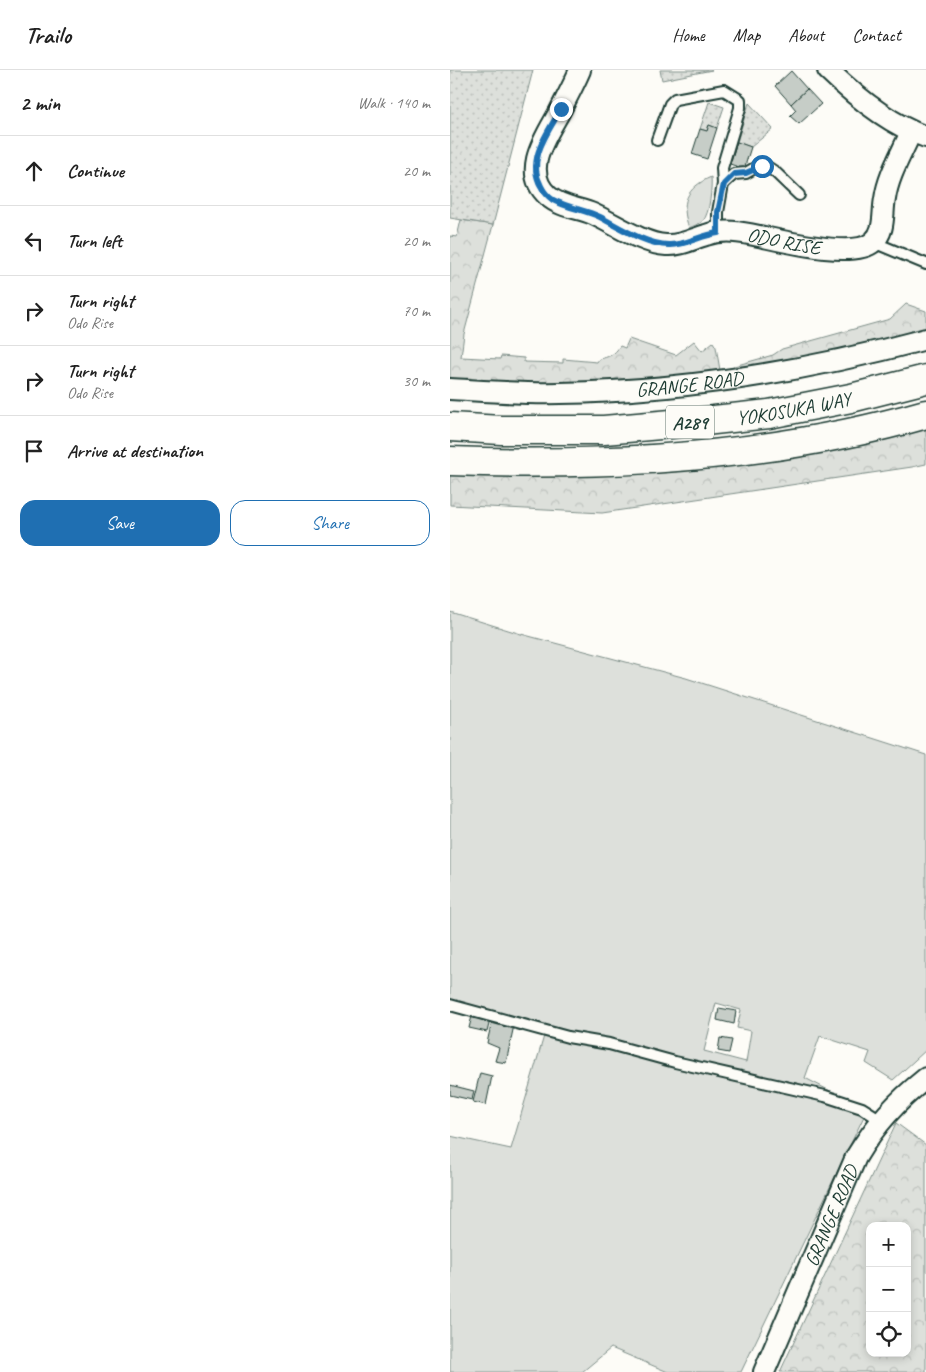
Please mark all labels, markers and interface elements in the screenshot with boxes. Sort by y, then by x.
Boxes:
text: Trailo [25,20,71,50]
text: Home [672,24,705,46]
text: Map [733,24,760,46]
text: About [788,24,824,46]
text: Contact [852,24,901,46]
text: 2 min [20,90,60,116]
text: Walk · 140 m [358,93,430,113]
route end [550,98,573,121]
route start [751,155,774,178]
icon: ahead [20,157,48,185]
text: Continue [67,159,124,183]
text: 20 m [403,161,430,181]
street label: ODO RISE [745,222,824,261]
icon: left [20,227,48,255]
text: Turn left [67,229,122,253]
text: 20 m [403,231,430,251]
text: Turn right [67,289,134,313]
icon: right [20,297,48,325]
text: 70 m [403,301,430,321]
text: Odo Rise [67,313,113,333]
text: Turn right [67,359,134,383]
street label: GRANGE ROAD [635,365,747,402]
icon: right [20,367,48,395]
text: 30 m [403,371,430,391]
text: Odo Rise [67,383,113,403]
street label: YOKOSUKA WAY [735,386,856,430]
road number: A289 [666,406,714,438]
icon: arrive [20,437,48,465]
text: Arrive at destination [67,439,203,463]
button: Save [20,500,220,546]
button: Share [230,500,430,546]
street label: GRANGE ROAD [799,1159,865,1270]
map controls [866,1222,911,1357]
button: + [866,1222,911,1267]
button: − [866,1267,911,1312]
button: locate [866,1312,911,1357]

